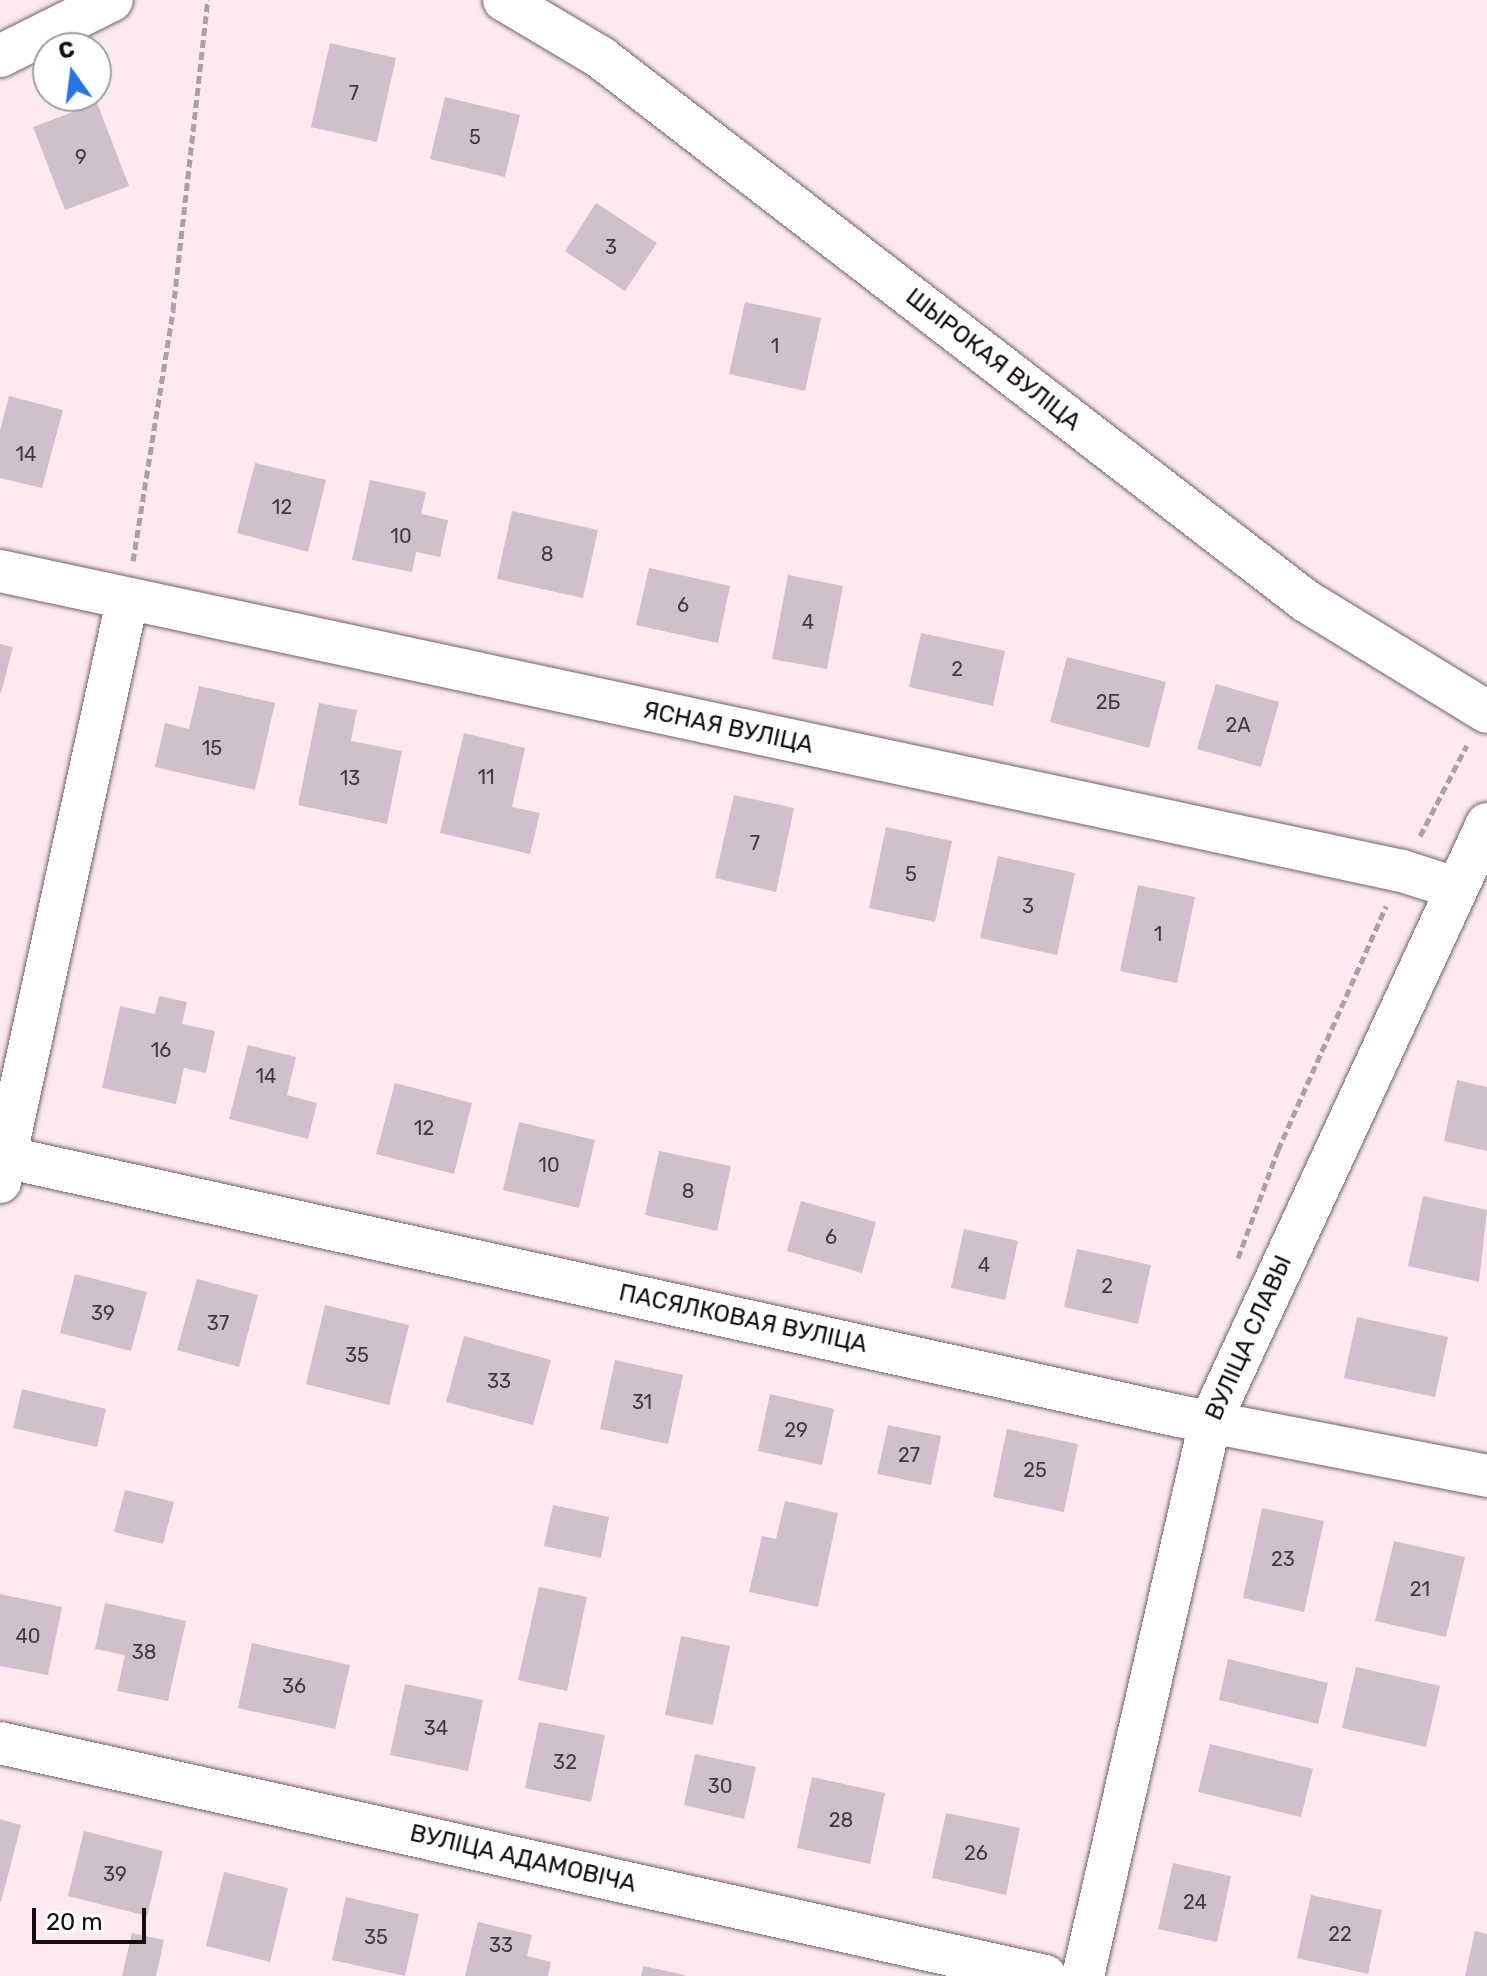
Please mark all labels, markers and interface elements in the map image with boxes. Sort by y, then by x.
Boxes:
north arrow [32,32,112,112]
text: С [56,35,77,65]
house number: 7 [349,81,359,105]
house number: 5 [469,125,481,149]
house number: 9 [75,145,87,169]
house number: 3 [605,235,617,259]
street label: ШЫРОКАЯ ВУЛІЦА [900,283,1086,437]
house number: 1 [771,334,779,358]
house number: 14 [16,442,36,466]
house number: 12 [272,495,292,519]
house number: 10 [390,524,412,548]
house number: 8 [541,542,553,566]
house number: 6 [677,593,689,617]
house number: 4 [802,610,814,634]
house number: 2 [951,657,963,681]
house number: 2Б [1096,690,1120,714]
street label: ЯСНАЯ ВУЛІЦА [640,696,816,760]
house number: 2А [1225,713,1251,737]
house number: 15 [202,736,222,760]
house number: 11 [477,765,495,789]
house number: 13 [340,766,360,790]
house number: 7 [750,831,760,855]
house number: 5 [905,862,917,886]
house number: 3 [1022,894,1034,918]
house number: 1 [1154,922,1162,946]
house number: 16 [151,1038,171,1062]
house number: 14 [256,1064,276,1088]
house number: 12 [414,1116,434,1140]
house number: 10 [538,1153,560,1177]
house number: 8 [682,1179,694,1203]
house number: 6 [825,1225,837,1249]
street label: ВУЛІЦА СЛАВЫ [1200,1251,1298,1425]
house number: 4 [978,1253,990,1277]
house number: 2 [1101,1274,1113,1298]
street label: ПАСЯЛКОВАЯ ВУЛІЦА [616,1279,870,1359]
house number: 39 [91,1301,115,1325]
house number: 37 [207,1311,229,1335]
house number: 35 [345,1343,369,1367]
house number: 33 [487,1369,511,1393]
house number: 31 [632,1390,652,1414]
house number: 29 [784,1418,808,1442]
house number: 27 [898,1443,920,1467]
house number: 25 [1023,1458,1047,1482]
house number: 23 [1271,1547,1295,1571]
house number: 21 [1410,1577,1430,1601]
house number: 40 [15,1624,41,1648]
house number: 38 [132,1640,156,1664]
house number: 36 [282,1674,306,1698]
house number: 34 [424,1716,448,1740]
house number: 32 [553,1750,577,1774]
house number: 30 [708,1774,732,1798]
house number: 28 [829,1808,853,1832]
street label: ВУЛІЦА АДАМОВІЧА [407,1819,639,1899]
house number: 26 [964,1841,988,1865]
house number: 39 [103,1862,127,1886]
house number: 24 [1183,1890,1207,1914]
scale bar [36,1892,150,1942]
text: 20 m [46,1908,103,1936]
house number: 22 [1328,1922,1352,1946]
house number: 35 [364,1925,388,1949]
house number: 33 [489,1933,513,1957]

